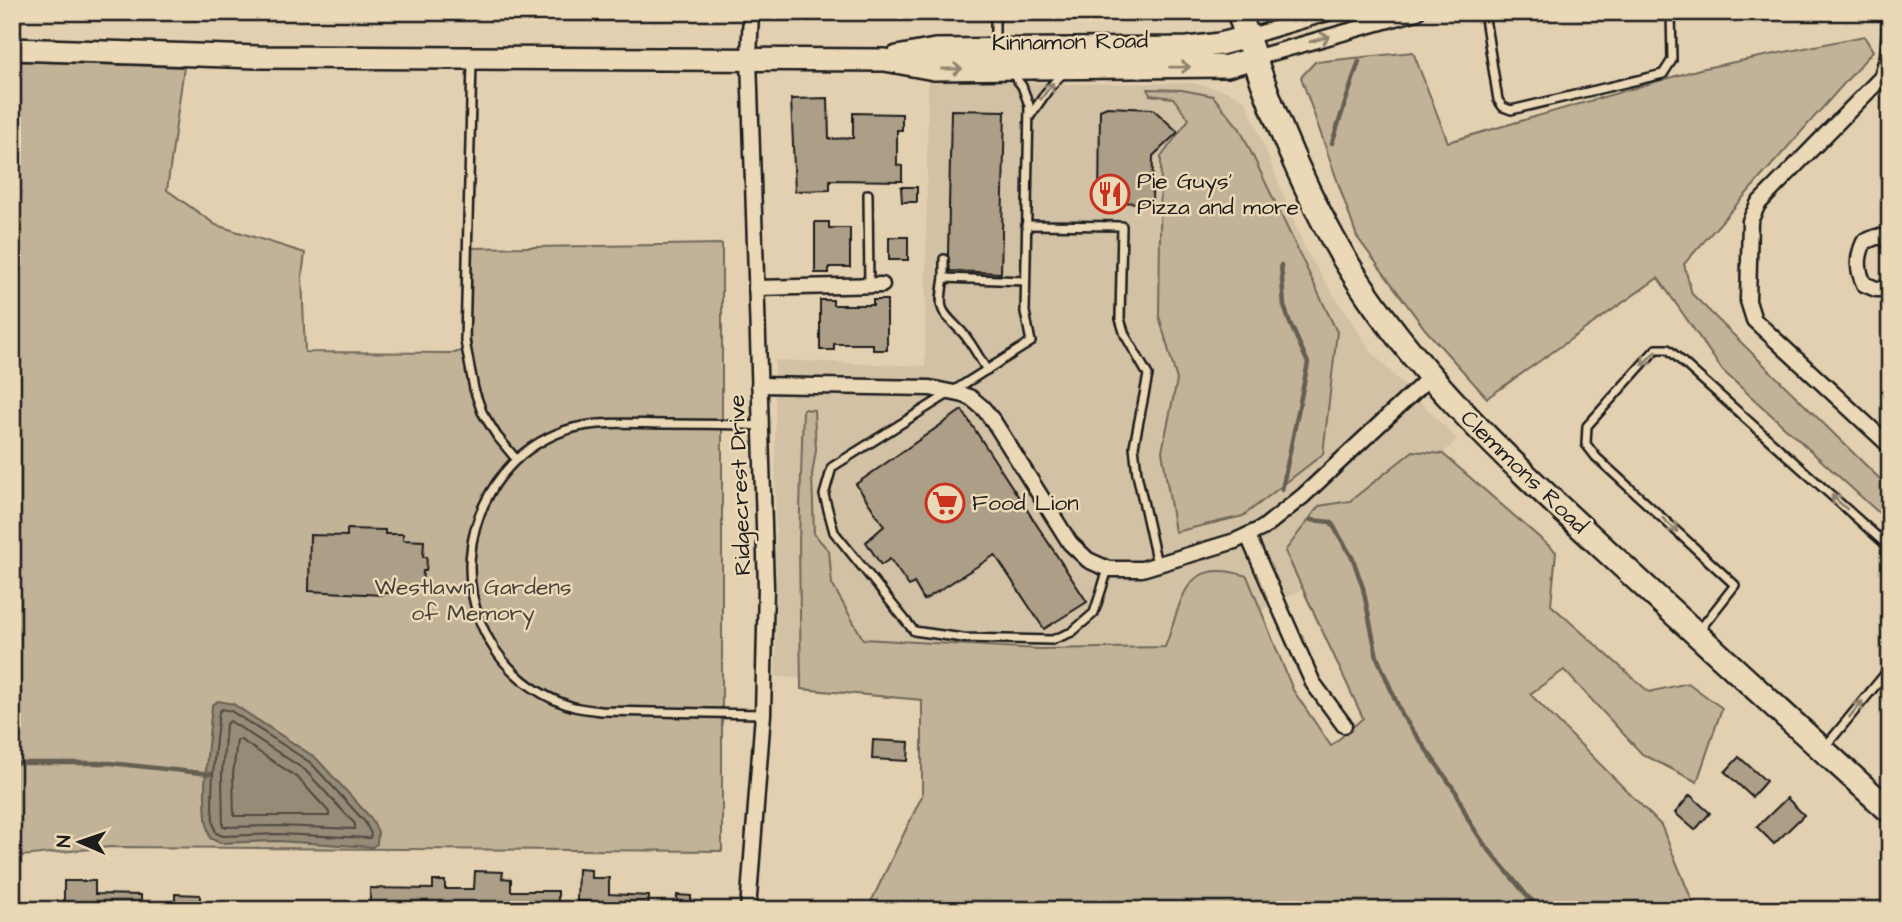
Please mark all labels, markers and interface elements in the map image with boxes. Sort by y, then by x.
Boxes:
street label: Kinnamon Road [991,25,1149,59]
one-way arrow [1309,32,1331,45]
one-way arrow [1168,60,1191,73]
one-way arrow [941,62,964,76]
one-way arrow [1040,82,1055,101]
place label: Pie Guys' Pizza and more [1137,165,1299,223]
restaurant icon: Pie Guys' Pizza and more [1089,173,1131,215]
one-way arrow [1641,348,1658,366]
street label: Ridgecrest Drive [721,394,760,576]
street label: Clemmons Road [1453,403,1595,541]
supermarket icon: Food Lion [924,482,966,524]
place label: Food Lion [972,487,1079,519]
one-way arrow [1830,494,1848,510]
one-way arrow [1661,517,1679,533]
park label: Westlawn Gardens of Memory [374,571,572,630]
one-way arrow [1848,700,1864,718]
north arrow [46,806,116,876]
text: N [51,835,78,848]

